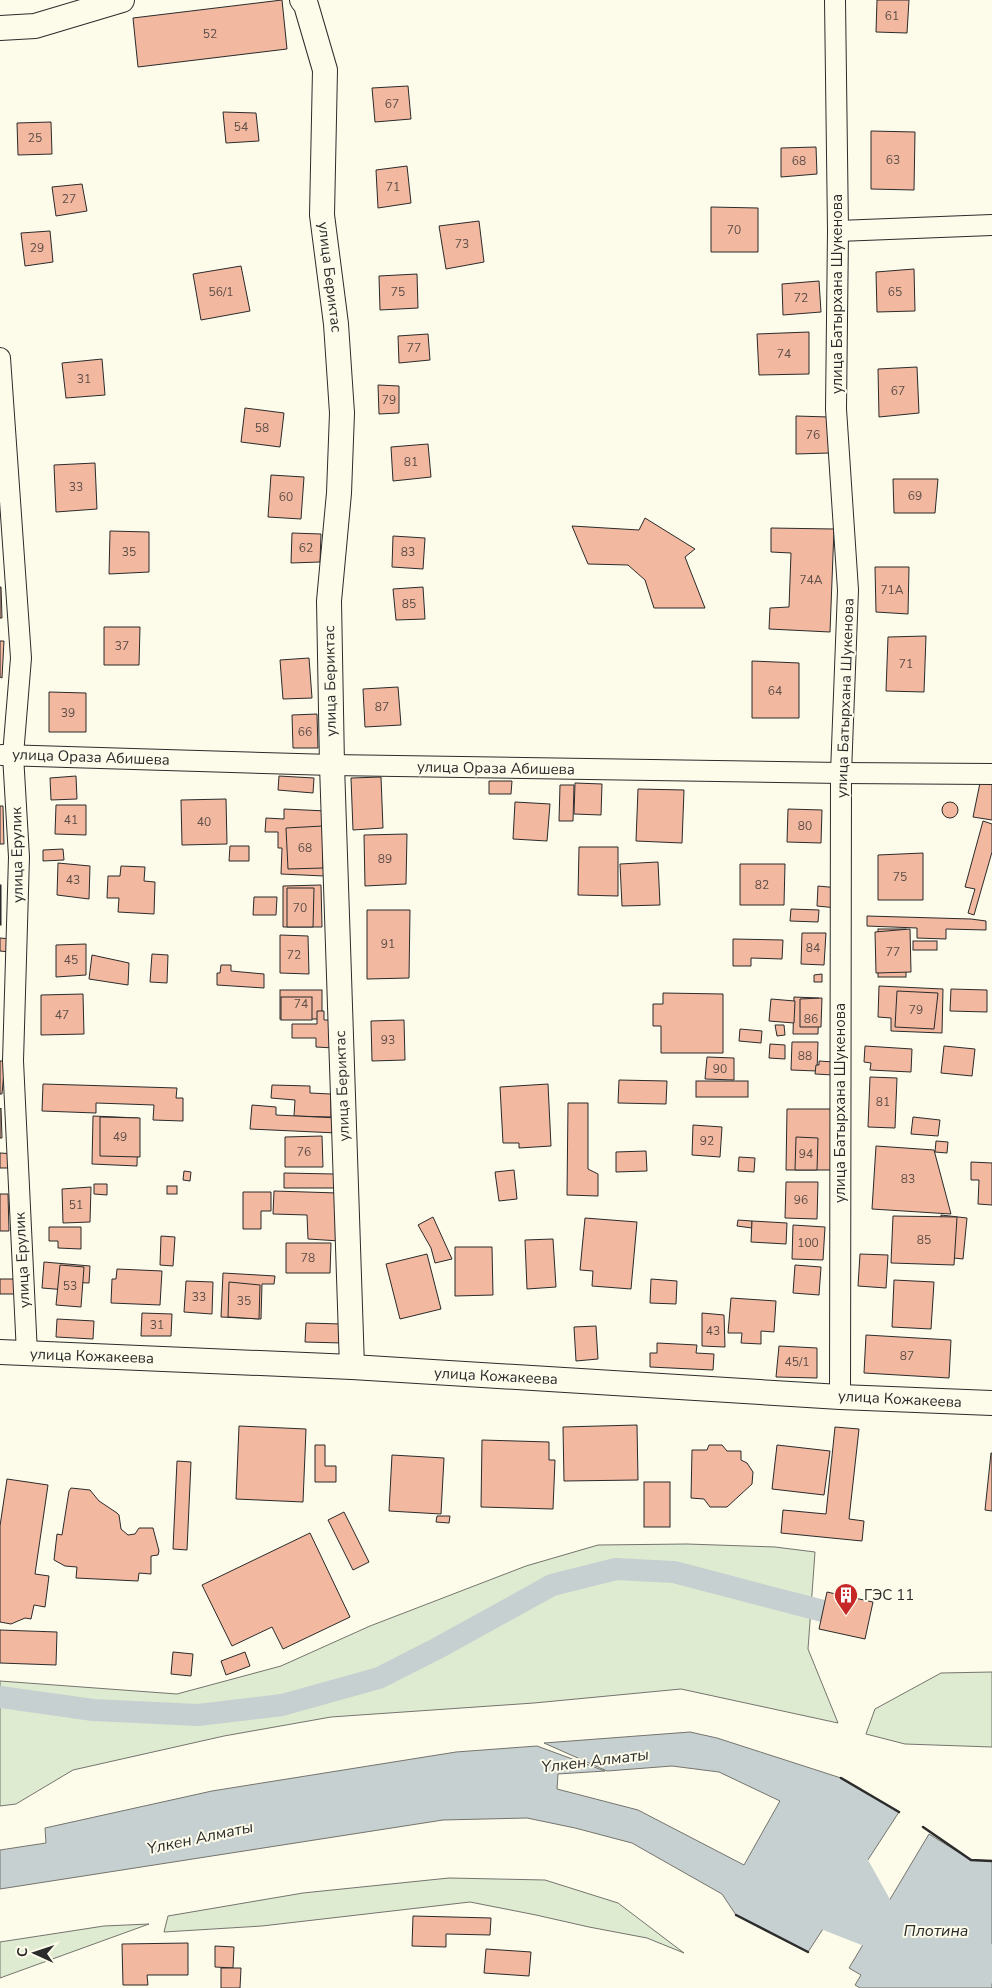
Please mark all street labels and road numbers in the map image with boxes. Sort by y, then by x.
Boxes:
street label: улица Батырхана Шукенова [827,194,847,394]
street label: улица Бериктас [313,221,347,333]
street label: улица Батырхана Шукенова [832,598,858,798]
street label: улица Бериктас [319,625,341,737]
street label: улица Ораза Абишева [12,744,170,770]
street label: улица Ораза Абишева [417,757,575,779]
street label: улица Ерулик [6,807,28,903]
street label: улица Батырхана Шукенова [830,1003,850,1203]
street label: улица Бериктас [330,1030,354,1142]
street label: улица Ерулик [9,1211,34,1308]
street label: улица Кожакеева [30,1344,154,1368]
street label: улица Кожакеева [434,1363,558,1389]
street label: улица Кожакеева [838,1386,962,1412]

